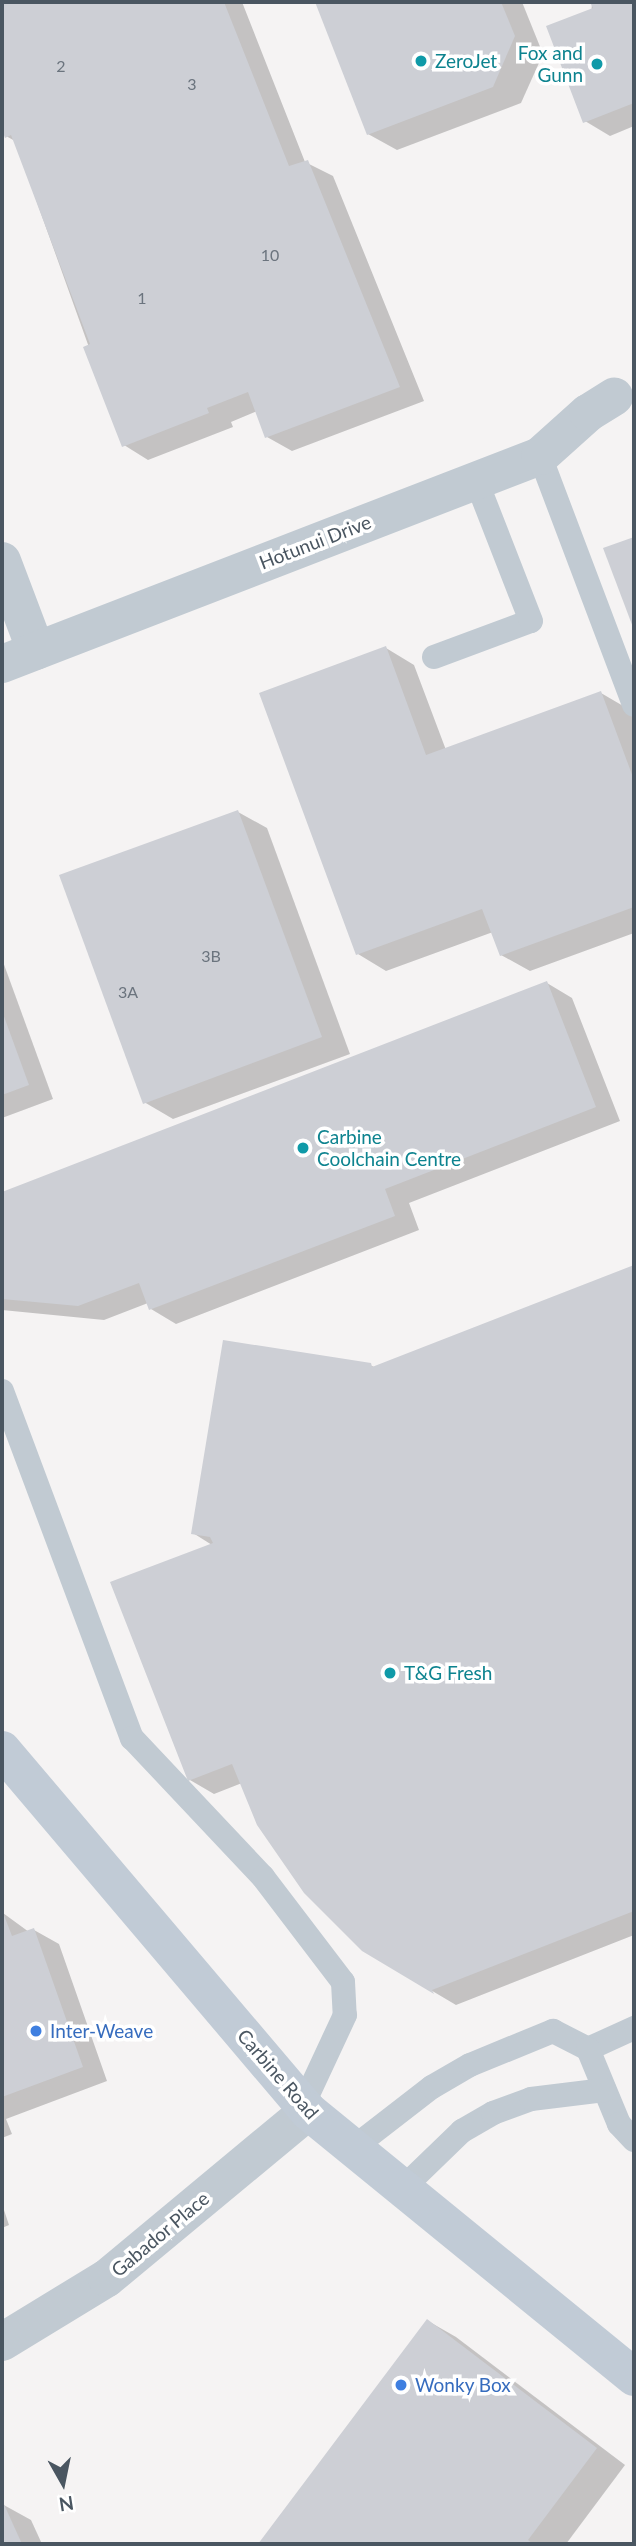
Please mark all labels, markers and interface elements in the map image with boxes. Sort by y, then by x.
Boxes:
place label: Fox and Gunn [518,42,583,86]
place label: ZeroJet [435,50,497,72]
marker: ZeroJet [413,53,429,69]
house number: 2 [56,56,66,76]
marker: Fox and Gunn [589,56,605,72]
house number: 3 [187,74,197,94]
house number: 10 [261,245,279,265]
house number: 1 [137,288,147,308]
street label: Hotunui Drive [256,510,374,574]
house number: 3B [201,946,221,966]
house number: 3A [118,982,138,1002]
place label: Carbine Coolchain Centre [317,1126,461,1170]
marker: Carbine Coolchain Centre [295,1140,311,1156]
place label: T&G Fresh [404,1662,492,1684]
marker: T&G Fresh [382,1665,398,1681]
place label: Inter-Weave [50,2020,153,2042]
marker: Inter-Weave [28,2023,44,2039]
street label: Carbine Road [233,2024,323,2124]
street label: Gabador Place [106,2186,214,2282]
place label: Wonky Box [415,2374,511,2396]
marker: Wonky Box [393,2377,409,2393]
north arrow [28,2448,98,2518]
text: N [57,2492,75,2517]

